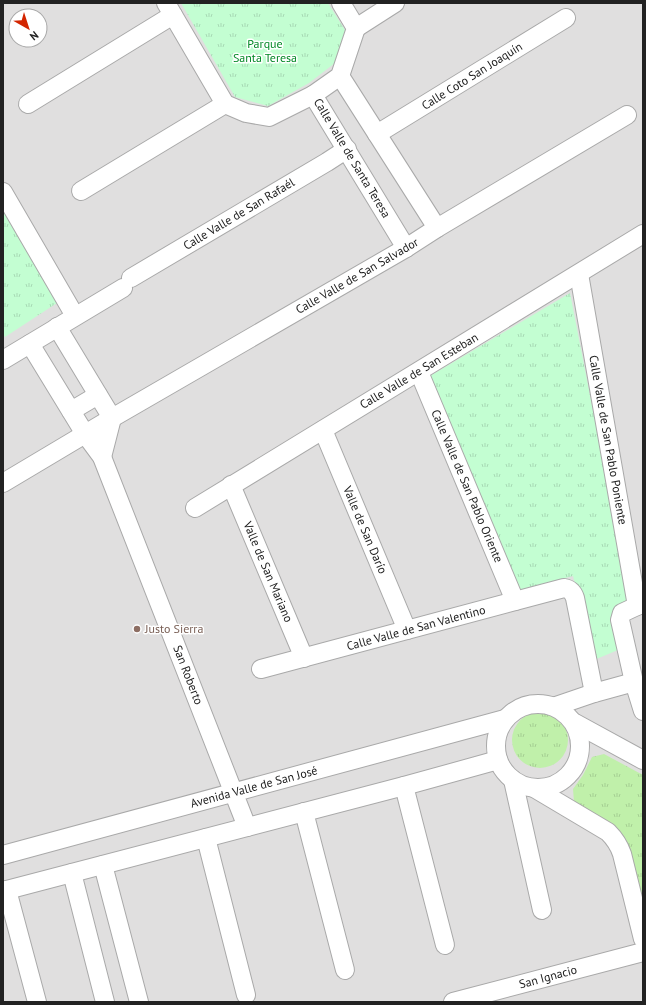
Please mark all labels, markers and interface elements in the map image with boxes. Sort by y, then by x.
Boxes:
north arrow [8,8,48,48]
text: N [27,28,42,43]
park label: Parque Santa Teresa [233,36,297,65]
street label: Calle Coto San Joaquín [419,38,525,113]
street label: Calle Valle de Santa Teresa [311,95,394,220]
street label: Calle Valle de San Rafaél [180,174,298,253]
street label: Calle Valle de San Salvador [293,234,421,317]
street label: Calle Valle de San Esteban [357,329,481,412]
street label: Calle Valle de San Pablo Poniente [586,354,631,526]
street label: Calle Valle de San Pablo Oriente [428,407,507,565]
street label: Valle de San Darío [340,483,391,576]
street label: Valle de San Mariano [240,518,296,624]
street label: Calle Valle de San Valentino [345,602,487,653]
place label: Justo Sierra [144,621,203,636]
marker: Justo Sierra [132,624,142,634]
street label: San Roberto [170,643,207,707]
street label: Avenida Valle de San José [189,762,319,811]
street label: San Ignacio [517,962,579,991]

